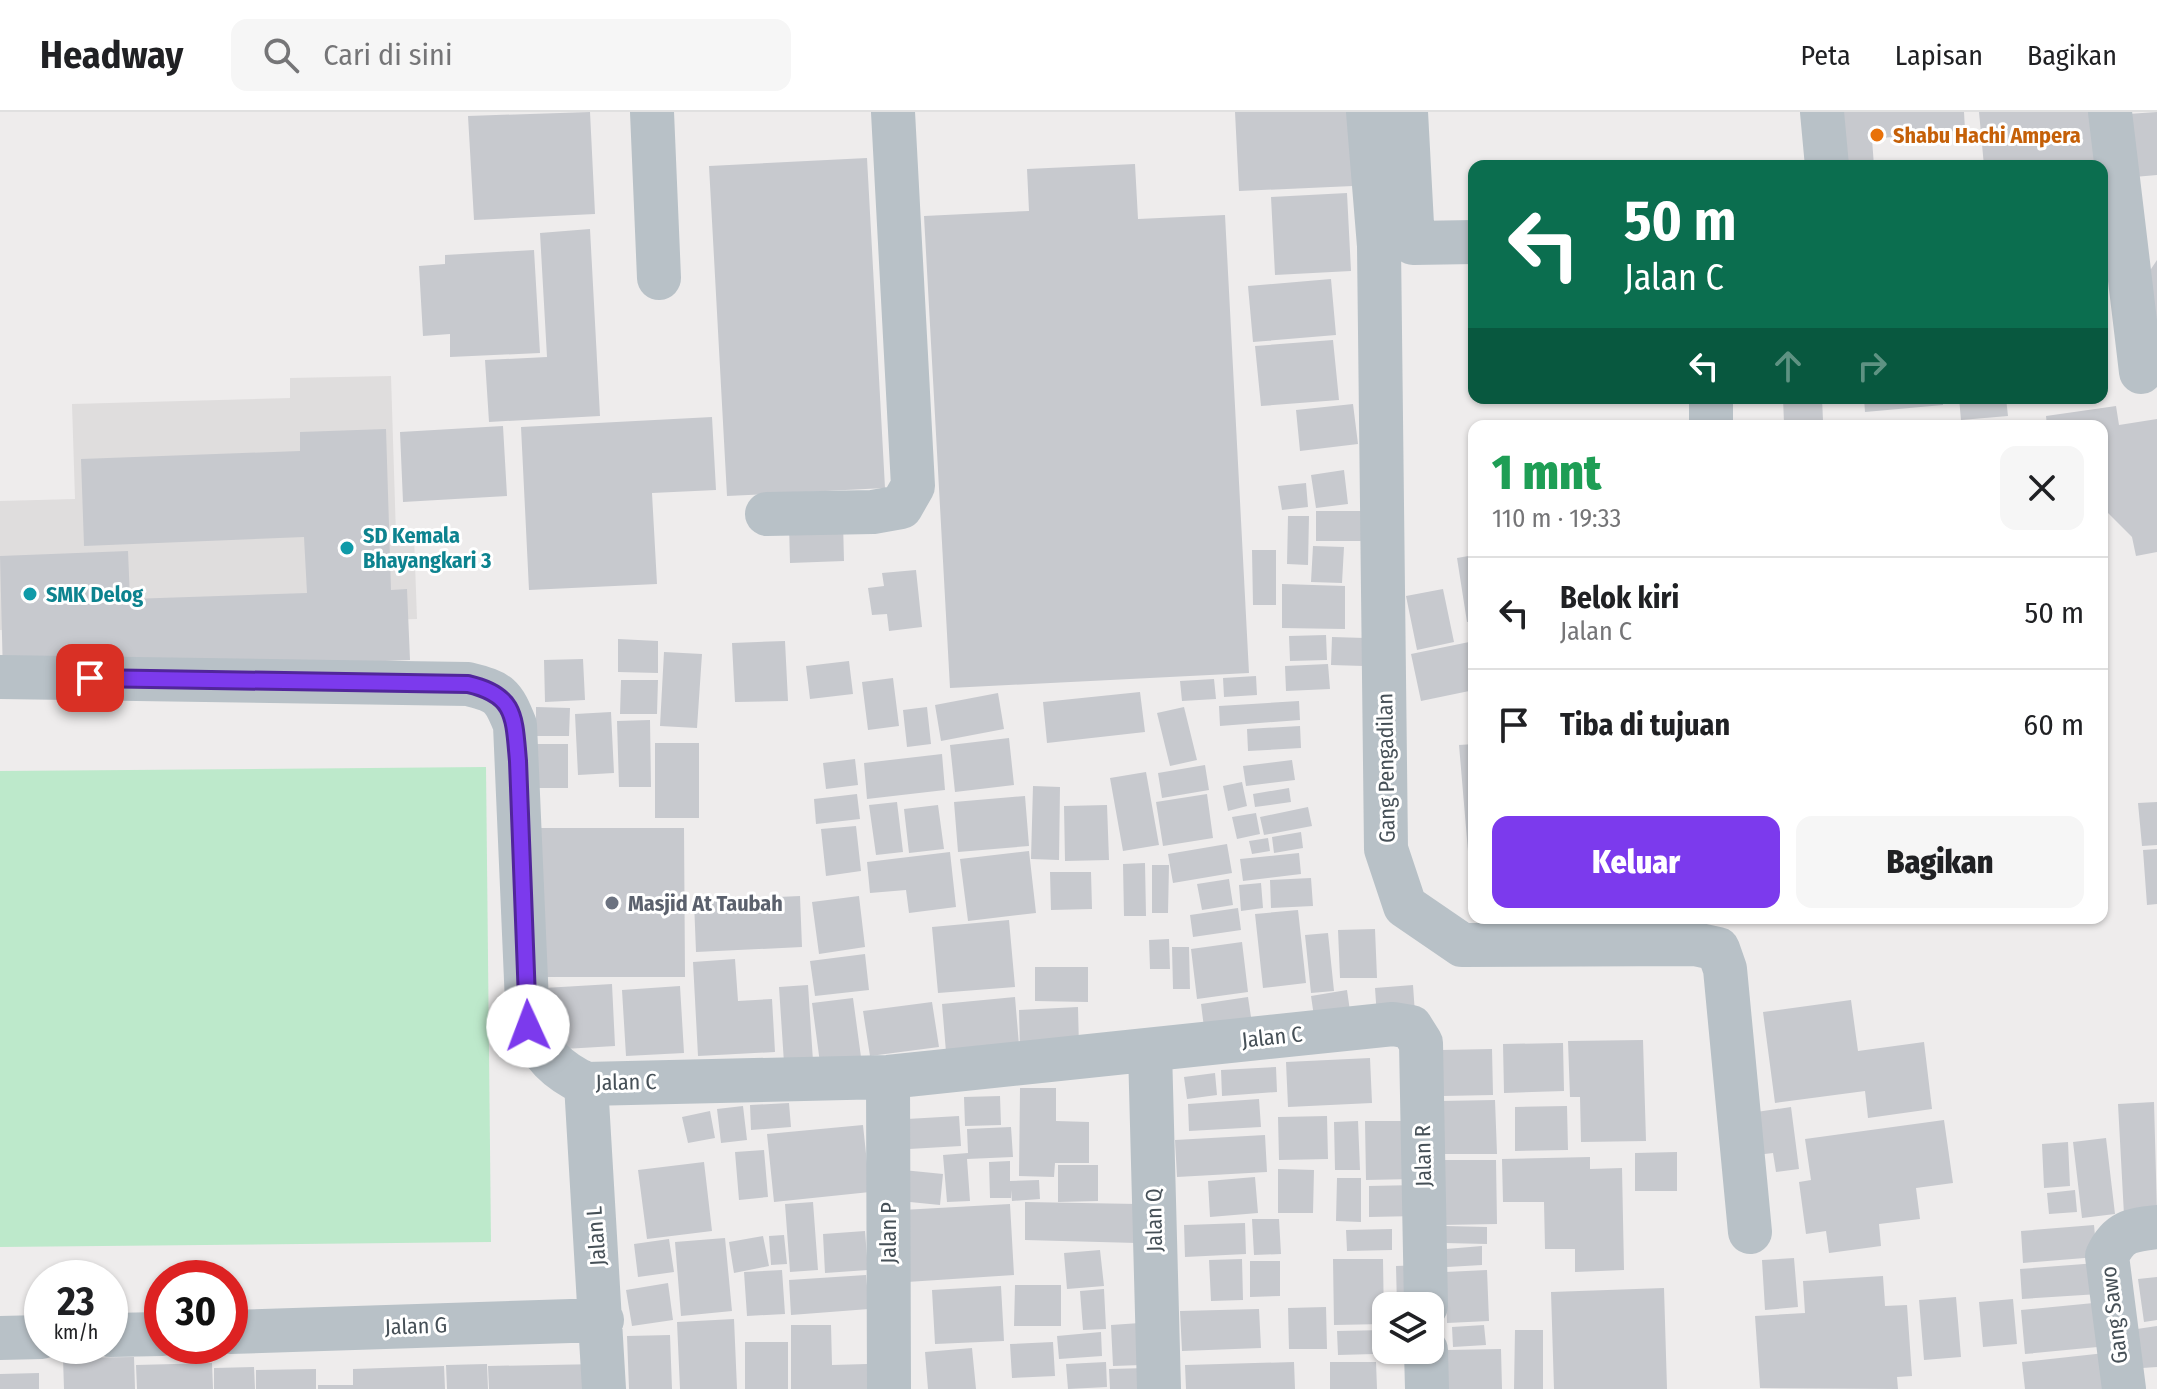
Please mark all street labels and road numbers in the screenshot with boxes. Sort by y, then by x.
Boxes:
street label: Gang Pengadilan [1371,693,1401,843]
street label: Jalan C [1240,1020,1304,1054]
street label: Jalan C [595,1068,657,1096]
street label: Jalan R [1409,1125,1437,1187]
street label: Jalan Q [1140,1188,1168,1252]
street label: Jalan P [875,1202,902,1264]
street label: Jalan L [580,1205,612,1267]
street label: Gang Sawo [2095,1265,2133,1365]
street label: Jalan G [384,1311,448,1341]

